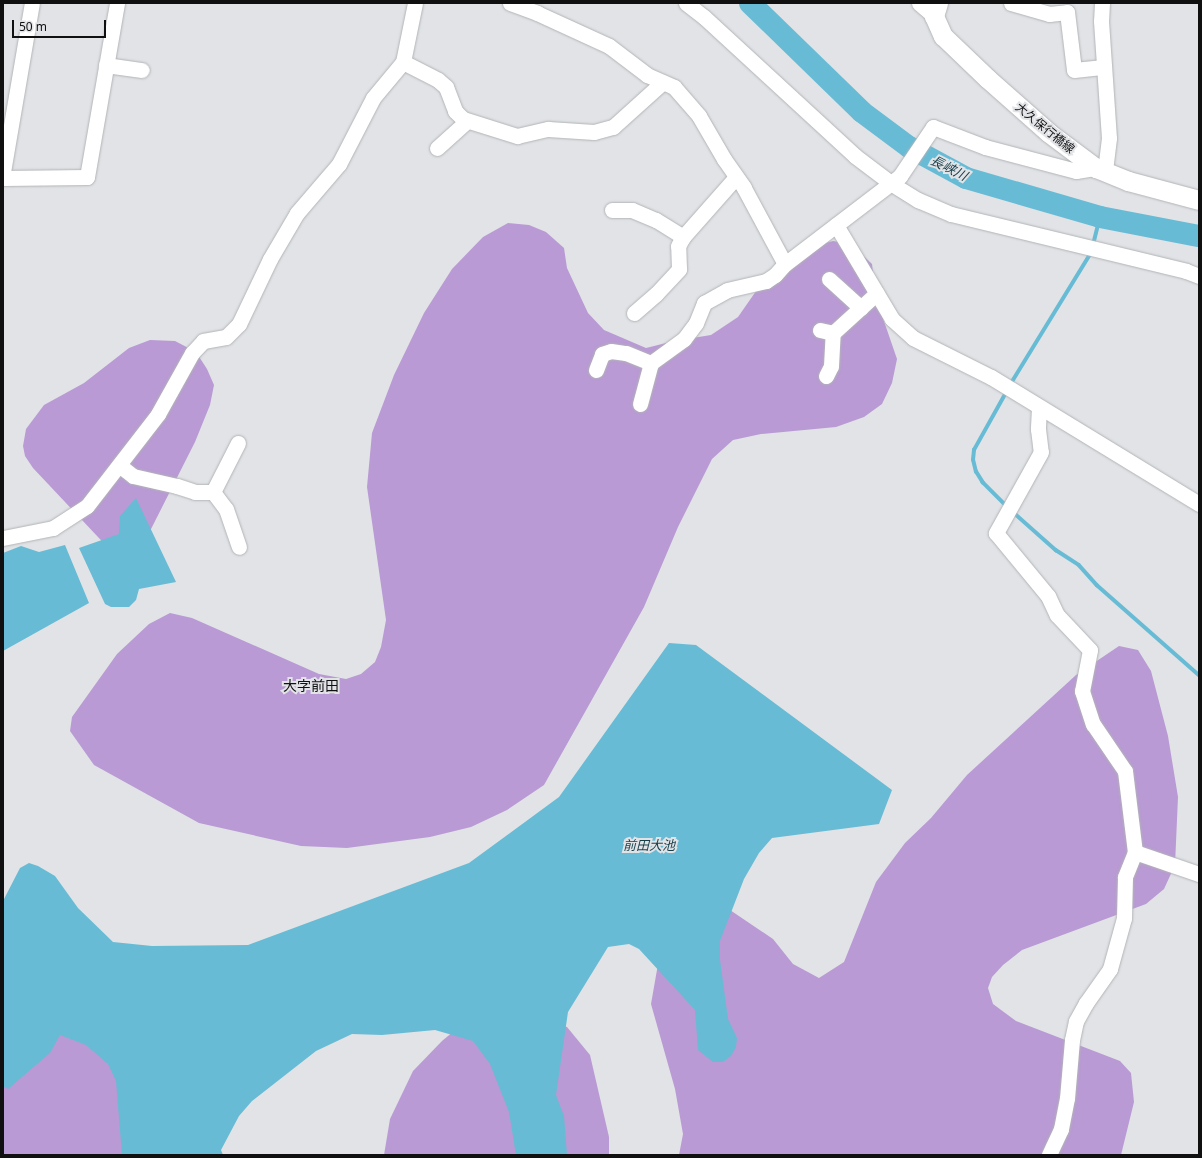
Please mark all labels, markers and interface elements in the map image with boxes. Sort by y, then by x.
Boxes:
scale bar [14,12,108,38]
text: 50 m [19,18,47,35]
street label: 大久保行橋線 [1012,100,1078,156]
water label: 長峡川 [928,152,970,184]
district label: 大字前田 [283,678,339,694]
water label: 前田大池 [623,837,675,853]

